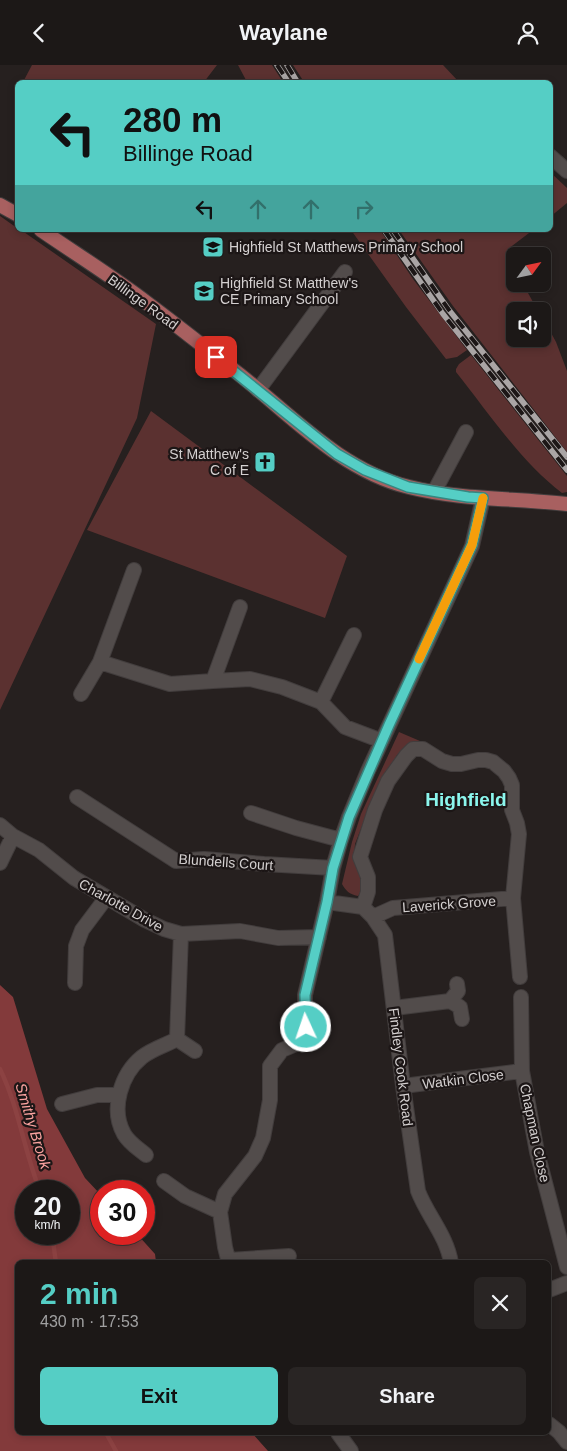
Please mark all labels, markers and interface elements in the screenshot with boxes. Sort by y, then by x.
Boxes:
icon: back [25,19,53,47]
icon: person [514,19,542,47]
text: Waylane [239,20,328,45]
icon: left [40,100,105,165]
text: 280 m [123,100,222,139]
text: Billinge Road [123,141,253,166]
icon: left [191,195,219,223]
icon: ahead [244,195,272,223]
icon: ahead [297,195,325,223]
icon: right [350,195,378,223]
school or university icon: Highfield St Matthews Primary School [201,235,225,259]
place label: Highfield St Matthews Primary School [229,239,463,255]
north arrow [506,247,551,293]
map controls [506,247,551,347]
street label: Billinge Road [105,271,181,333]
place label: Highfield St Matthew's CE Primary School [220,275,358,307]
school or university icon: Highfield St Matthew's CE Primary School [192,279,216,303]
button: sound [506,302,551,347]
pin [195,336,237,378]
icon: arrive [202,343,230,371]
place label: St Matthew's C of E [169,446,249,478]
church icon: St Matthew's C of E [253,450,277,474]
district label: Highfield [425,789,507,810]
street label: Blundells Court [178,851,274,873]
street label: Charlotte Drive [76,875,166,935]
street label: Laverick Grove [401,893,497,915]
position arrow [279,1000,331,1052]
street label: Findley Cook Road [386,1007,416,1127]
street label: Watkin Close [421,1066,505,1092]
water label: Smithy Brook [12,1081,55,1172]
street label: Chapman Close [517,1082,553,1184]
speed limit sign: 30 [90,1180,155,1245]
text: 20 [34,1192,61,1220]
text: km/h [34,1218,61,1232]
text: 2 min [40,1277,118,1310]
button: close [474,1277,526,1329]
text: 430 m · 17:53 [40,1313,139,1330]
button: Exit [40,1367,278,1425]
button: Share [288,1367,526,1425]

